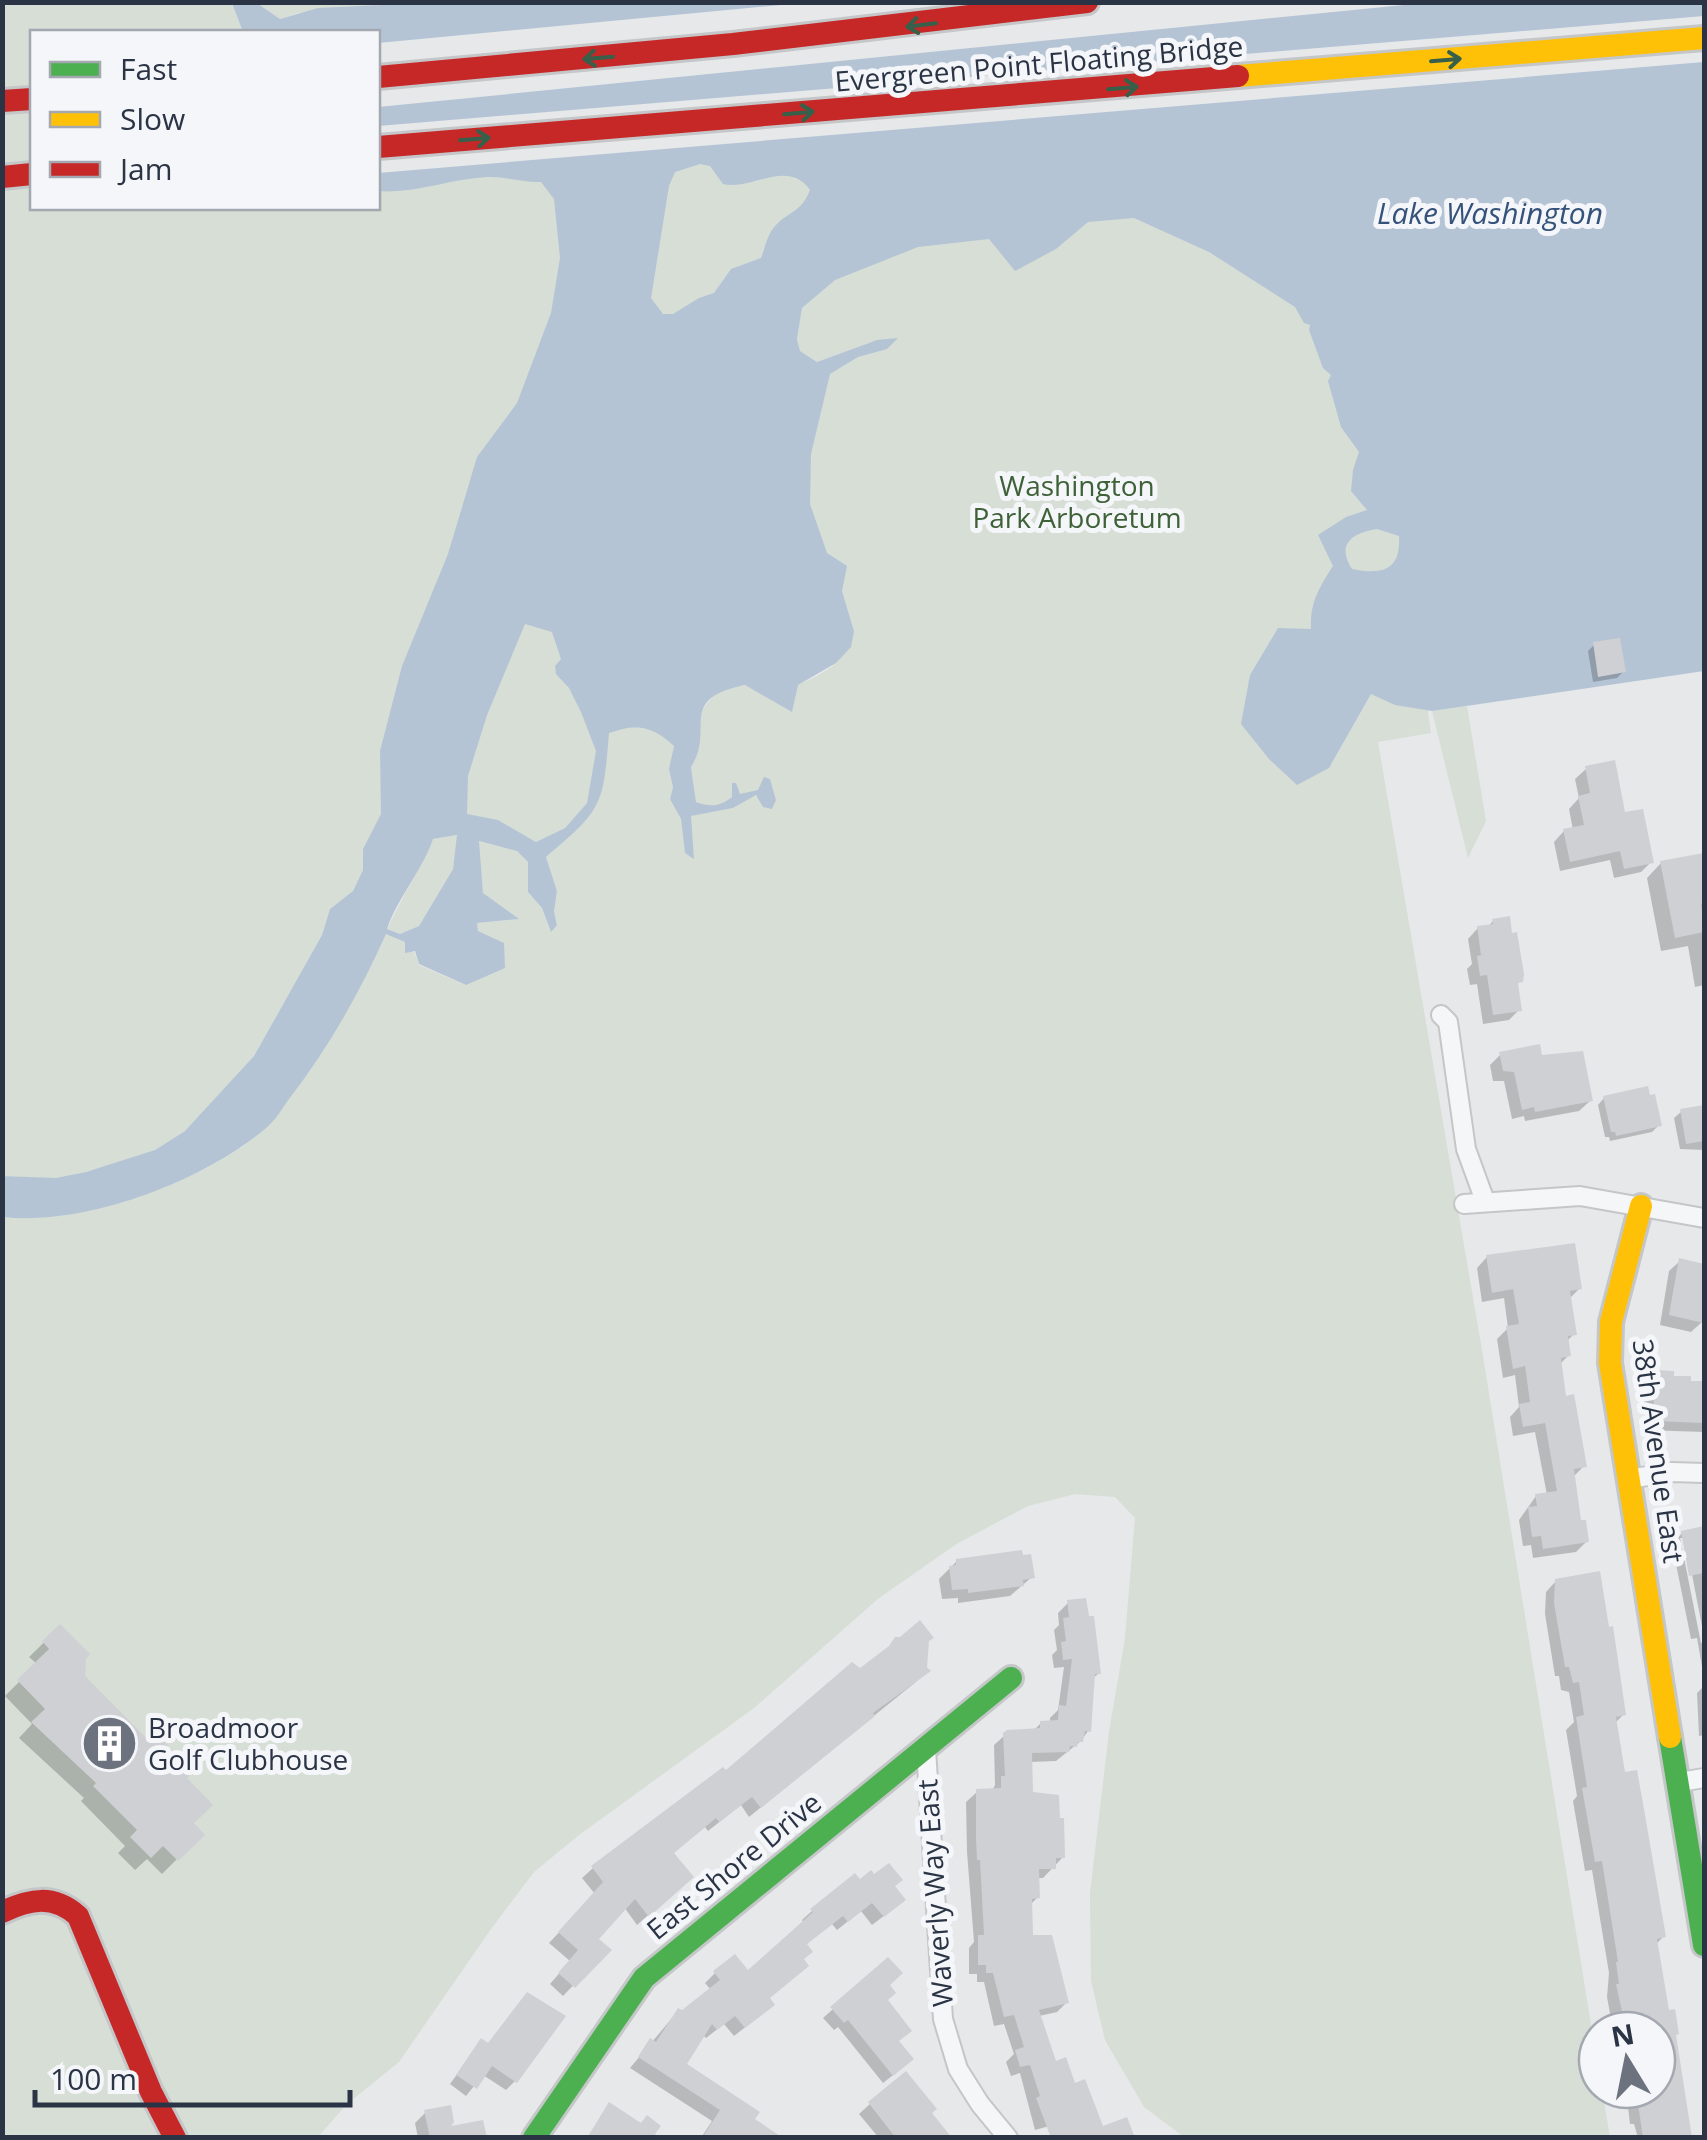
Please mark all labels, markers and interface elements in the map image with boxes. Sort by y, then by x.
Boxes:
one-way arrow [905,16,938,35]
street label: Evergreen Point Floating Bridge [833,26,1245,100]
legend [30,30,380,210]
text: Fast [120,48,177,89]
one-way arrow [582,49,614,68]
one-way arrow [1430,51,1462,70]
one-way arrow [1106,78,1138,97]
text: Slow [120,98,185,139]
one-way arrow [782,104,814,123]
one-way arrow [458,129,490,148]
text: Jam [117,148,173,189]
water label: Lake Washington [1377,192,1603,233]
park label: Washington Park Arboretum [972,466,1182,536]
street label: 38th Avenue East [1624,1336,1694,1565]
place label: Broadmoor Golf Clubhouse [148,1708,348,1778]
building icon: Broadmoor Golf Clubhouse [79,1714,139,1774]
street label: Waverly Way East [907,1778,961,2008]
street label: East Shore Drive [638,1783,829,1947]
north arrow [1577,2010,1677,2110]
text: N [1608,2014,1637,2055]
scale bar [35,2045,350,2107]
text: 100 m [50,2058,137,2099]

